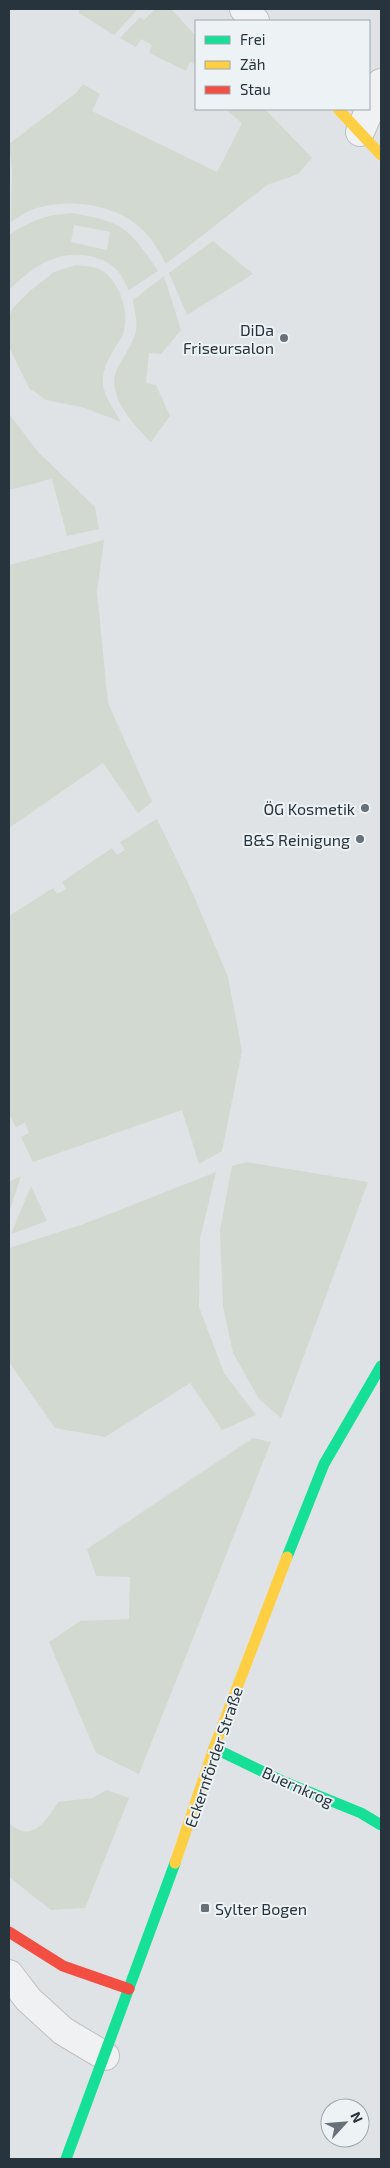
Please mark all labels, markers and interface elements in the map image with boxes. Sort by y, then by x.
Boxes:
legend [195,20,370,110]
text: Frei [240,30,265,48]
text: Zäh [240,55,265,73]
text: Stau [240,80,271,98]
place label: DiDa Friseursalon [183,320,274,357]
marker: DiDa Friseursalon [278,332,290,344]
place label: ÖG Kosmetik [263,799,355,818]
marker: ÖG Kosmetik [359,802,371,814]
place label: B&S Reinigung [243,830,350,849]
marker: B&S Reinigung [354,833,366,845]
street label: Eckernförder Straße [180,1684,246,1830]
street label: Buernkrog [260,1762,337,1810]
place label: Sylter Bogen [215,1899,307,1918]
marker: Sylter Bogen [199,1902,211,1914]
north arrow [320,2098,370,2148]
text: N [347,2109,367,2125]

